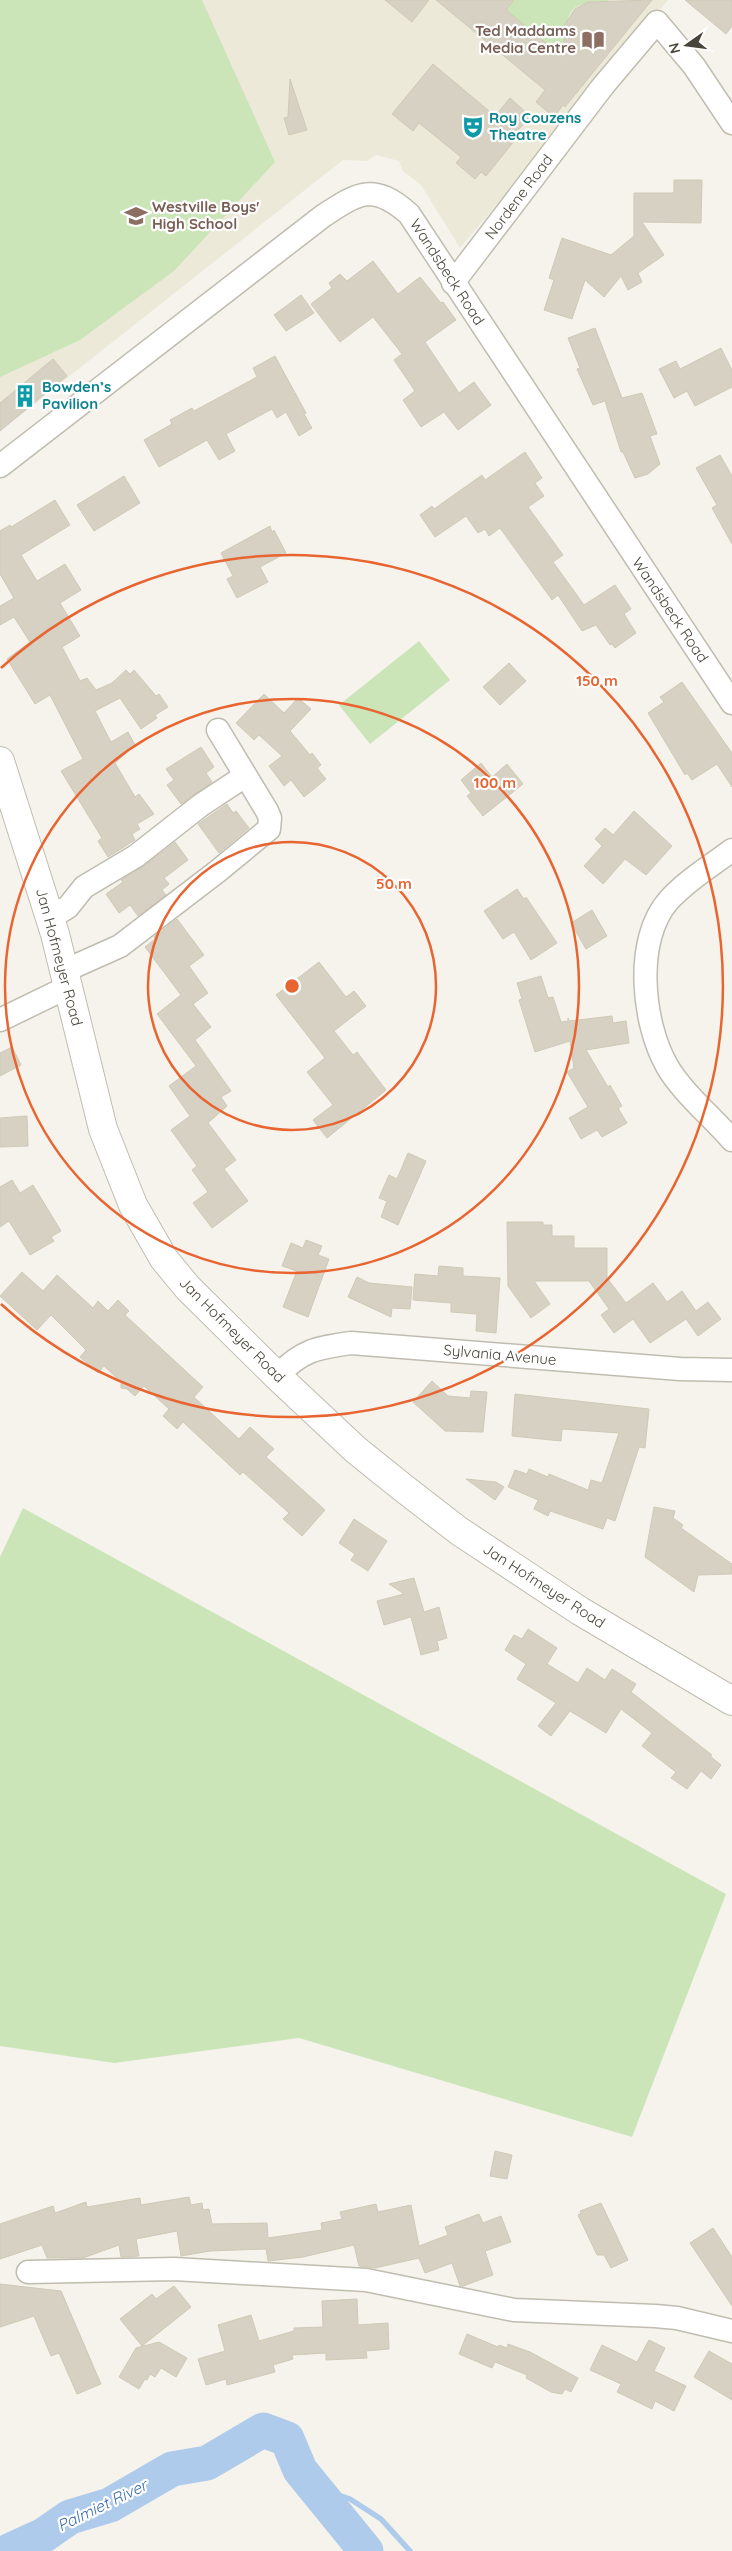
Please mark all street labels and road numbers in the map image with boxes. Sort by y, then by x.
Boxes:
street label: Nordene Road [480,150,557,243]
street label: Wandsbeck Road [406,215,489,328]
street label: Wandsbeck Road [628,553,713,666]
street label: Jan Hofmeyer Road [32,886,87,1028]
street label: Jan Hofmeyer Road [176,1273,289,1386]
street label: Sylvania Avenue [443,1340,557,1369]
street label: Jan Hofmeyer Road [480,1539,609,1632]

